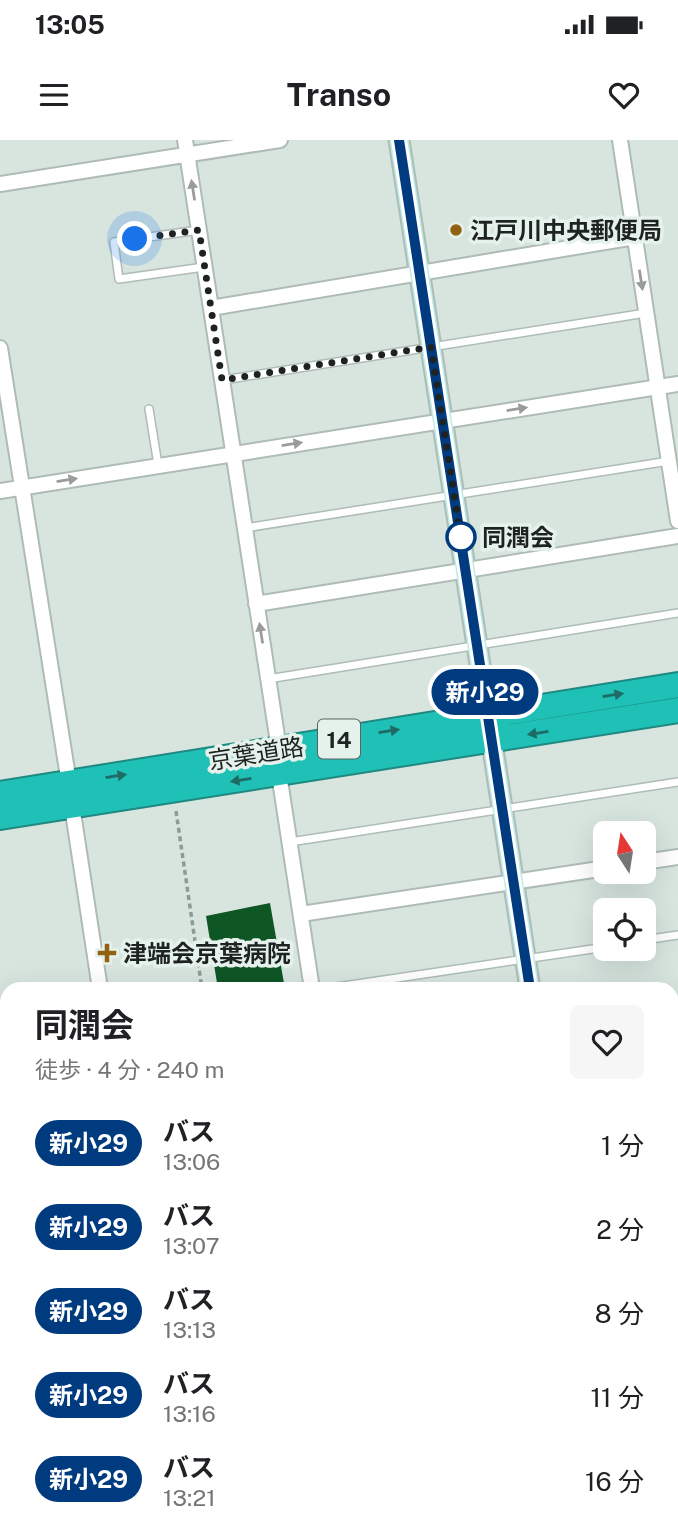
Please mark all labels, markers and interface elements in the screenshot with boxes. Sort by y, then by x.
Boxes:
text: 13:05 [35,9,105,40]
icon: menu [35,76,73,114]
text: Transo [287,76,391,113]
icon: heart [605,76,643,114]
one-way arrow [187,179,198,201]
place label: 江戸川中央郵便局 [470,216,662,244]
your location [117,221,152,256]
marker: 江戸川中央郵便局 [448,222,464,238]
one-way arrow [636,269,647,291]
one-way arrow [506,403,528,414]
one-way arrow [281,438,303,449]
one-way arrow [56,474,78,485]
marker: 同潤会 [446,522,476,552]
place label: 同潤会 [482,523,554,551]
one-way arrow [255,622,266,644]
line badge: 新小29 [436,669,534,715]
text: 新小29 [445,678,525,706]
one-way arrow [602,689,624,700]
road number: 14 [318,720,360,758]
one-way arrow [378,725,400,736]
one-way arrow [527,728,549,739]
street label: 京葉道路 [206,732,306,774]
one-way arrow [105,770,127,781]
one-way arrow [230,775,252,786]
north arrow [593,821,656,884]
map controls [593,821,656,961]
button: locate [593,898,656,961]
place label: 津端会京葉病院 [123,939,291,967]
marker: 津端会京葉病院 [97,943,117,963]
button: heart [570,1005,644,1079]
text: 同潤会 [35,1006,134,1044]
text: 徒歩 · 4 分 · 240 m [35,1056,224,1083]
text: バス [163,1116,215,1147]
text: 新小29 [49,1129,128,1157]
text: 1 分 [601,1130,644,1161]
text: 13:06 [163,1148,220,1175]
text: バス [163,1200,215,1231]
text: 新小29 [49,1213,128,1241]
text: 2 分 [596,1214,644,1245]
text: 13:07 [163,1232,220,1259]
text: バス [163,1284,215,1315]
text: 新小29 [49,1297,128,1325]
text: 8 分 [595,1298,644,1329]
text: 13:13 [163,1316,216,1343]
text: バス [163,1368,215,1399]
text: 新小29 [49,1381,128,1409]
text: 11 分 [591,1382,644,1413]
text: 13:16 [163,1400,216,1427]
text: バス [163,1452,215,1483]
text: 新小29 [49,1465,128,1493]
text: 16 分 [585,1466,644,1497]
text: 13:21 [163,1484,216,1511]

